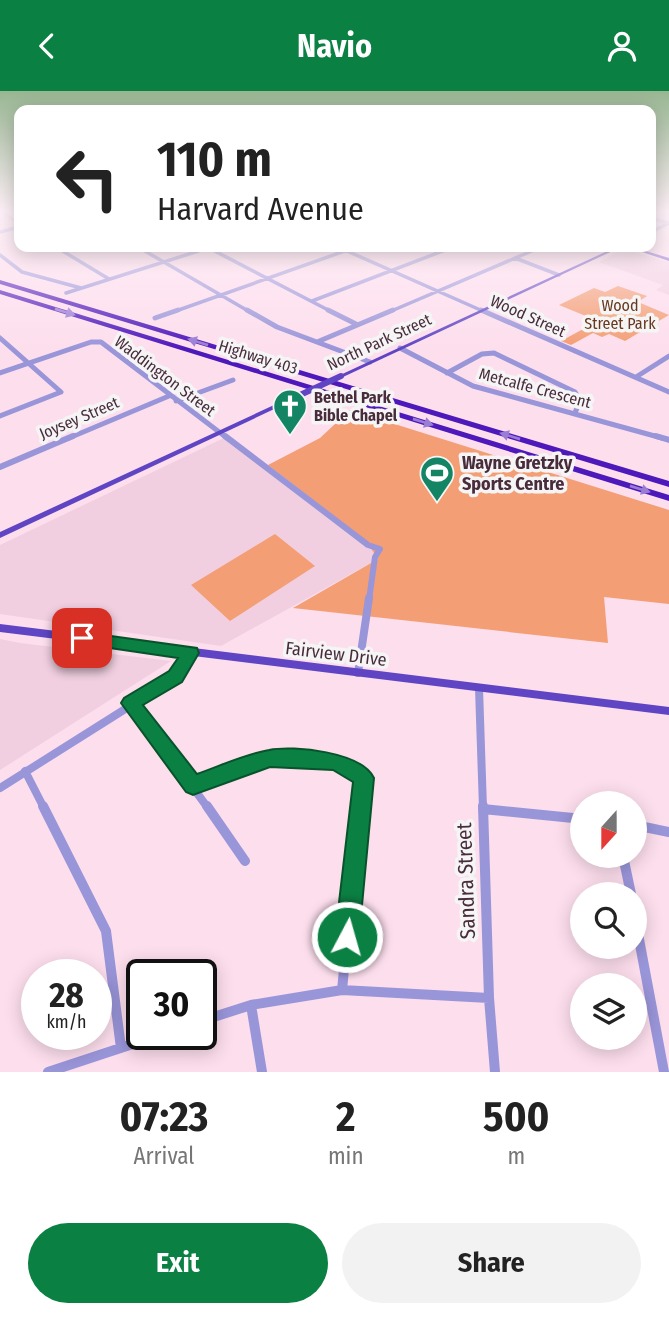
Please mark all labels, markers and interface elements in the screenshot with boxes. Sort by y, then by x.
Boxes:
icon: back [28,27,66,65]
text: Navio [297,27,372,65]
icon: person [603,27,641,65]
text: 110 m [157,130,272,189]
icon: left [42,133,133,224]
text: Harvard Avenue [157,190,364,228]
street label: Wood Street [487,291,569,341]
park label: Wood Street Park [584,296,656,333]
one-way arrow [55,307,76,317]
street label: North Park Street [324,309,435,374]
street label: Waddington Street [111,332,220,421]
street label: Highway 403 [216,336,300,378]
one-way arrow [188,337,209,347]
street label: Metcalfe Crescent [477,364,594,412]
church icon: Bethel Park Bible Chapel [271,387,309,436]
place label: Bethel Park Bible Chapel [314,388,398,425]
street label: Joysey Street [36,392,122,443]
one-way arrow [413,418,434,428]
one-way arrow [499,431,520,441]
place label: Wayne Gretzky Sports Centre [462,452,573,495]
sports icon: Wayne Gretzky Sports Centre [418,454,456,503]
one-way arrow [630,485,651,495]
pin [52,608,112,668]
icon: arrive [63,619,101,657]
street label: Fairview Drive [284,637,388,671]
north arrow [570,791,648,868]
map controls [570,791,647,1050]
street label: Sandra Street [451,822,481,940]
button: search [570,882,647,959]
position arrow [310,900,384,974]
speed limit sign: 30 [126,959,217,1050]
button: layers [570,973,647,1050]
text: 28 [49,974,84,1016]
text: km/h [46,1011,87,1033]
text: 07:23 [119,1092,208,1142]
text: 2 [336,1092,355,1142]
text: 500 [483,1092,550,1142]
text: Arrival [133,1142,194,1170]
text: min [328,1142,364,1170]
text: m [507,1142,525,1170]
button: Exit [28,1223,328,1303]
button: Share [342,1223,641,1303]

